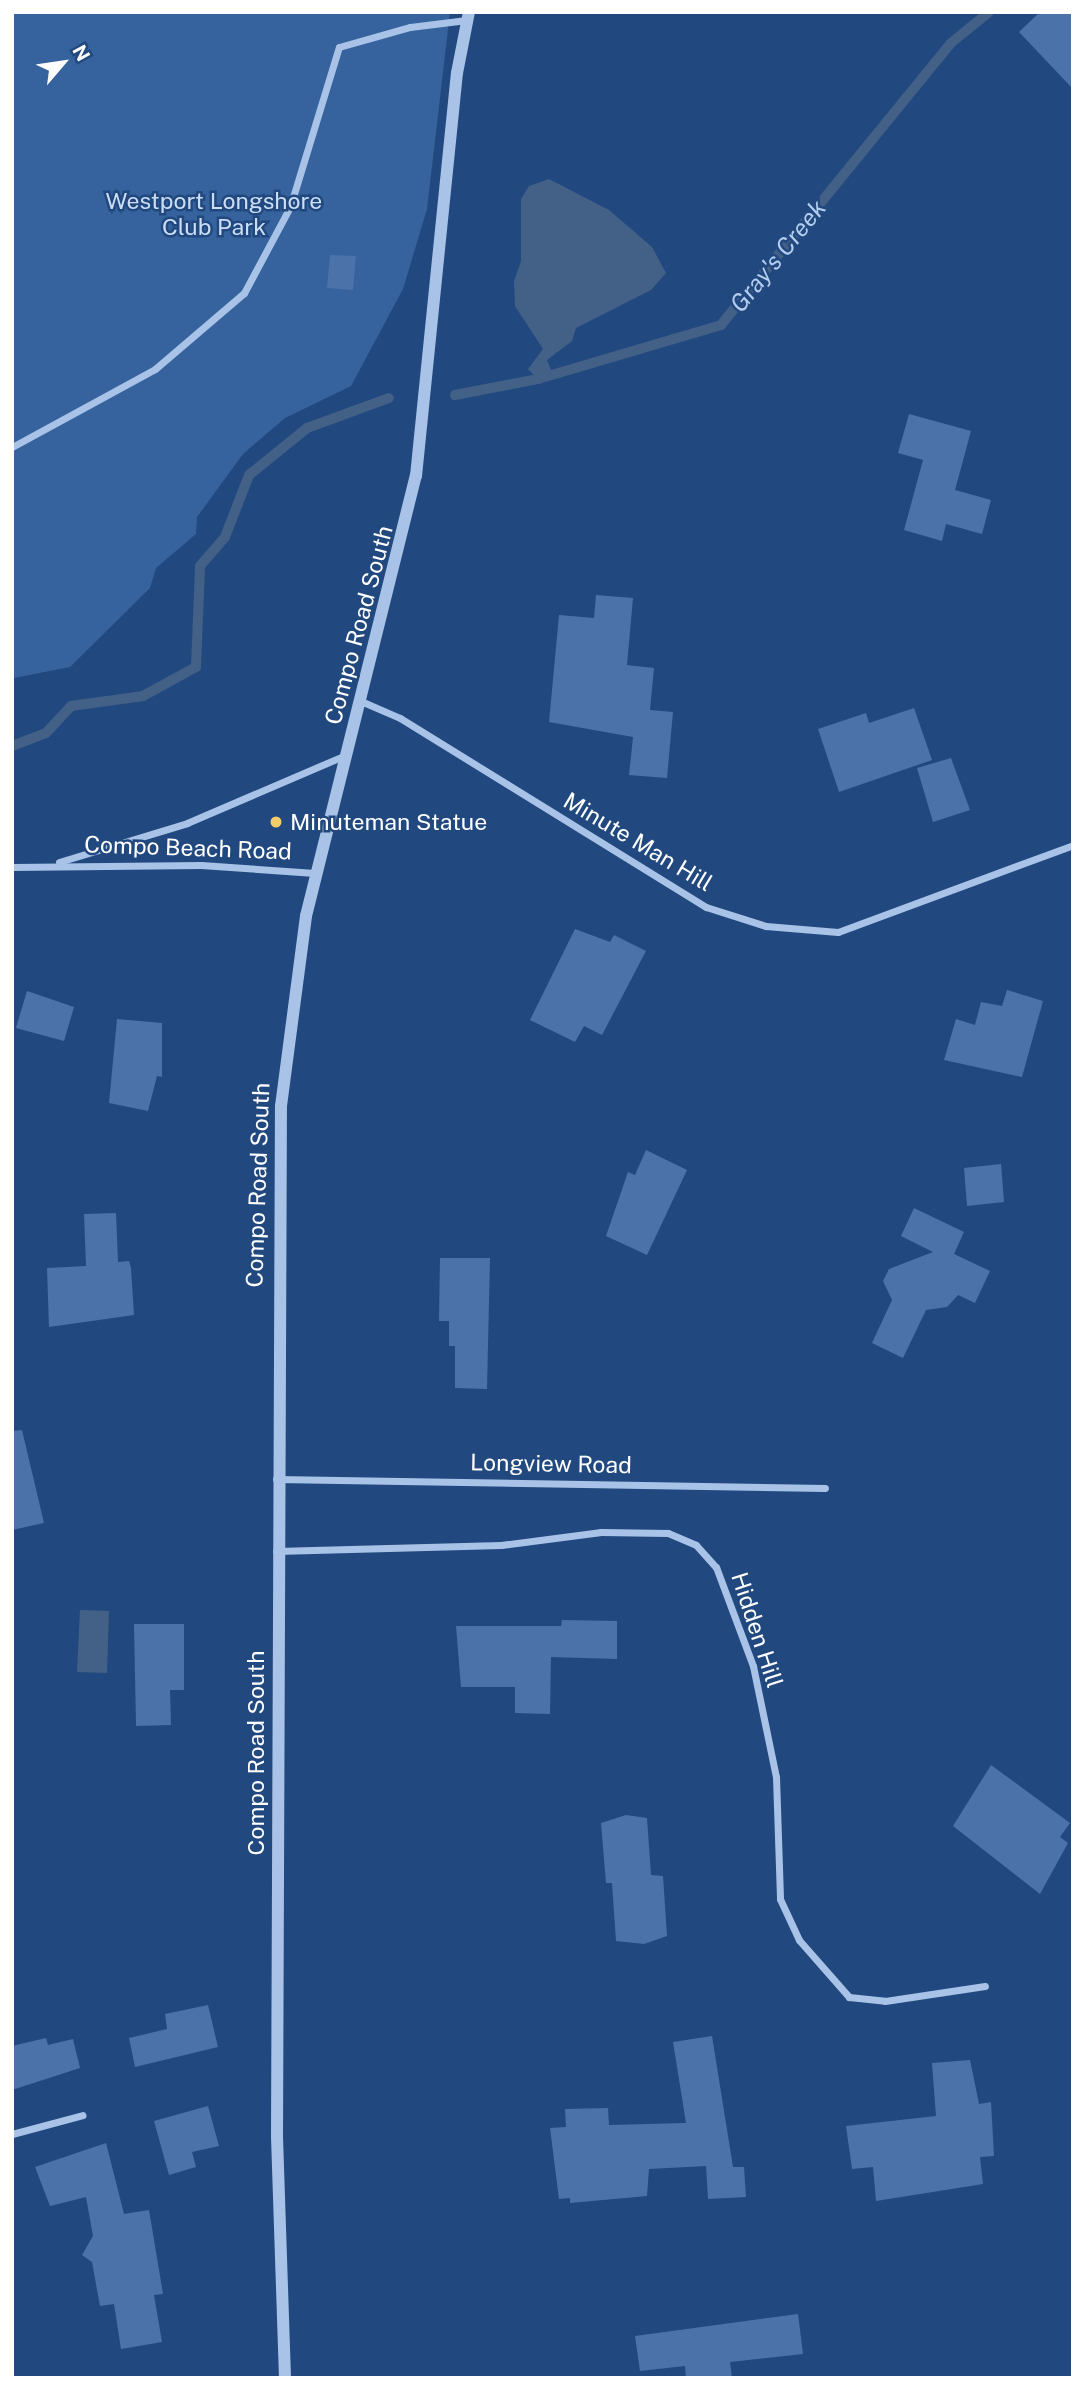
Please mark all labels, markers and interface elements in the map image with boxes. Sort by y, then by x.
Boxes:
north arrow [28,28,98,98]
text: N [68,41,95,65]
park label: Westport Longshore Club Park [106,187,322,241]
water label: Gray's Creek [724,194,832,318]
street label: Compo Road South [319,522,399,728]
street label: Minute Man Hill [558,787,718,897]
place label: Minuteman Statue [290,808,487,836]
marker: Minuteman Statue [268,814,284,830]
street label: Compo Beach Road [84,831,292,865]
street label: Compo Road South [241,1082,275,1288]
street label: Longview Road [470,1449,632,1479]
street label: Hidden Hill [725,1569,789,1691]
street label: Compo Road South [242,1651,270,1855]

